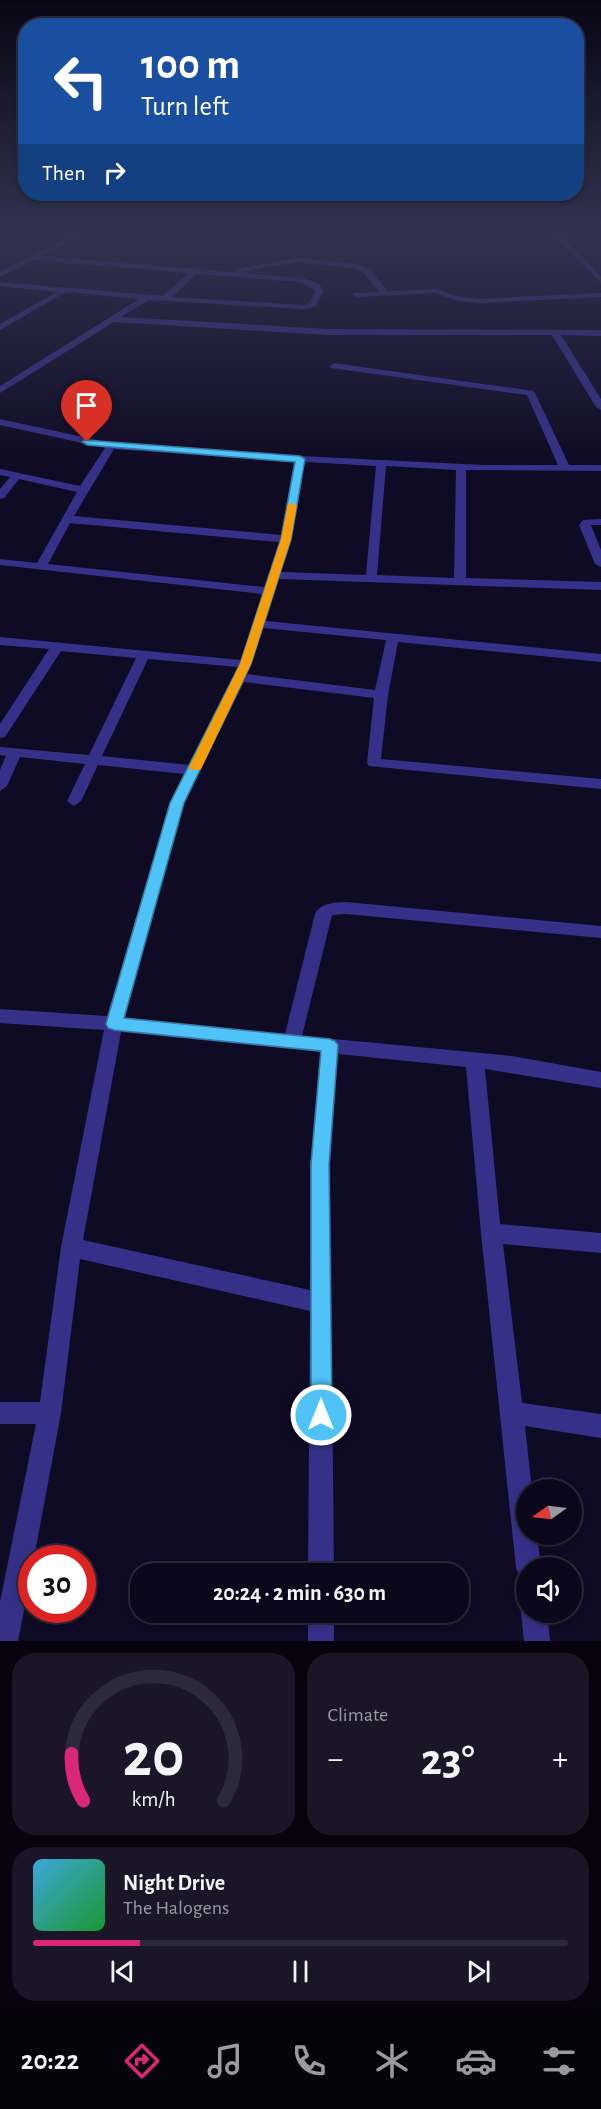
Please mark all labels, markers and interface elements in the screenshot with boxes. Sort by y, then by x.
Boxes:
icon: left [42,42,120,120]
text: 100 m [141,44,240,86]
text: Turn left [141,93,229,120]
icon: right [98,156,131,189]
text: Then [42,162,86,184]
pin [61,380,112,442]
icon: arrive [70,389,103,422]
position arrow [289,1383,353,1447]
north arrow [516,1479,582,1545]
map controls [516,1479,582,1623]
speed limit sign: 30 [18,1545,96,1623]
button: sound [516,1557,582,1623]
text: 20:24 · 2 min · 630 m [213,1582,386,1604]
text: Climate [328,1705,388,1725]
text: 20 [122,1725,184,1787]
text: 23° [421,1738,475,1783]
text: − [328,1743,343,1776]
text: + [552,1743,568,1776]
text: km/h [131,1789,175,1810]
text: Night Drive [123,1872,225,1894]
text: The Halogens [123,1898,229,1918]
icon: previous [106,1955,139,1988]
icon: pause [284,1955,317,1988]
icon: next [462,1955,495,1988]
icon: directions [121,2040,163,2082]
icon: music [204,2040,246,2082]
icon: phone [288,2040,330,2082]
icon: climate [371,2040,413,2082]
icon: car [455,2040,497,2082]
icon: filters [538,2040,580,2082]
text: 20:22 [21,2047,79,2074]

